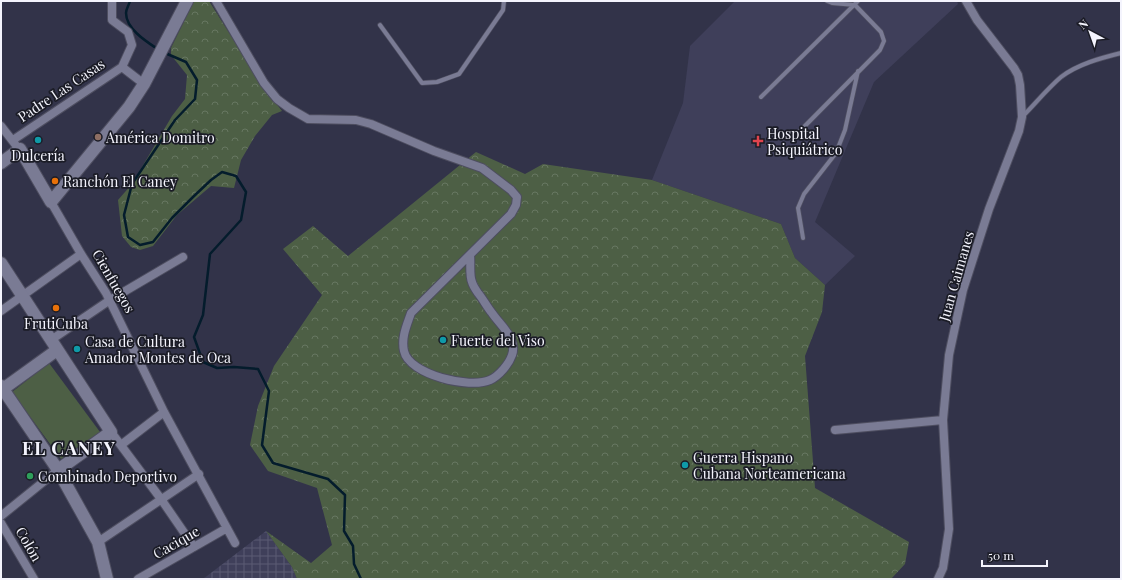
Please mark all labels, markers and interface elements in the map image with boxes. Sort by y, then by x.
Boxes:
north arrow [1070,12,1110,52]
text: N [1075,16,1091,32]
street label: Padre Las Casas [14,54,108,126]
place label: Hospital Psiquiátrico [767,124,843,159]
place label: América Domitro [105,128,215,147]
marker: América Domitro [93,132,103,142]
marker: Dulcería [33,135,43,145]
marker: Hospital Psiquiátrico [752,135,764,147]
place label: Dulcería [11,146,65,165]
place label: Ranchón El Caney [63,172,177,191]
marker: Ranchón El Caney [50,176,60,186]
street label: Juan Caimanes [934,229,978,324]
street label: Cienfuegos [88,246,140,316]
marker: FrutiCuba [51,303,61,313]
place label: FrutiCuba [24,314,88,333]
place label: Fuerte del Viso [451,331,545,350]
place label: Casa de Cultura Amador Montes de Oca [84,332,231,367]
marker: Fuerte del Viso [438,335,448,345]
marker: Casa de Cultura Amador Montes de Oca [72,344,82,354]
district label: EL CANEY [22,436,116,460]
place label: Guerra Hispano Cubana Norteamericana [693,448,846,483]
marker: Guerra Hispano Cubana Norteamericana [680,460,690,470]
place label: Combinado Deportivo [38,467,177,486]
marker: Combinado Deportivo [25,471,35,481]
street label: Cacique [149,521,203,563]
street label: Colón [12,523,47,565]
scale bar [982,542,1047,568]
text: 50 m [988,547,1014,563]

